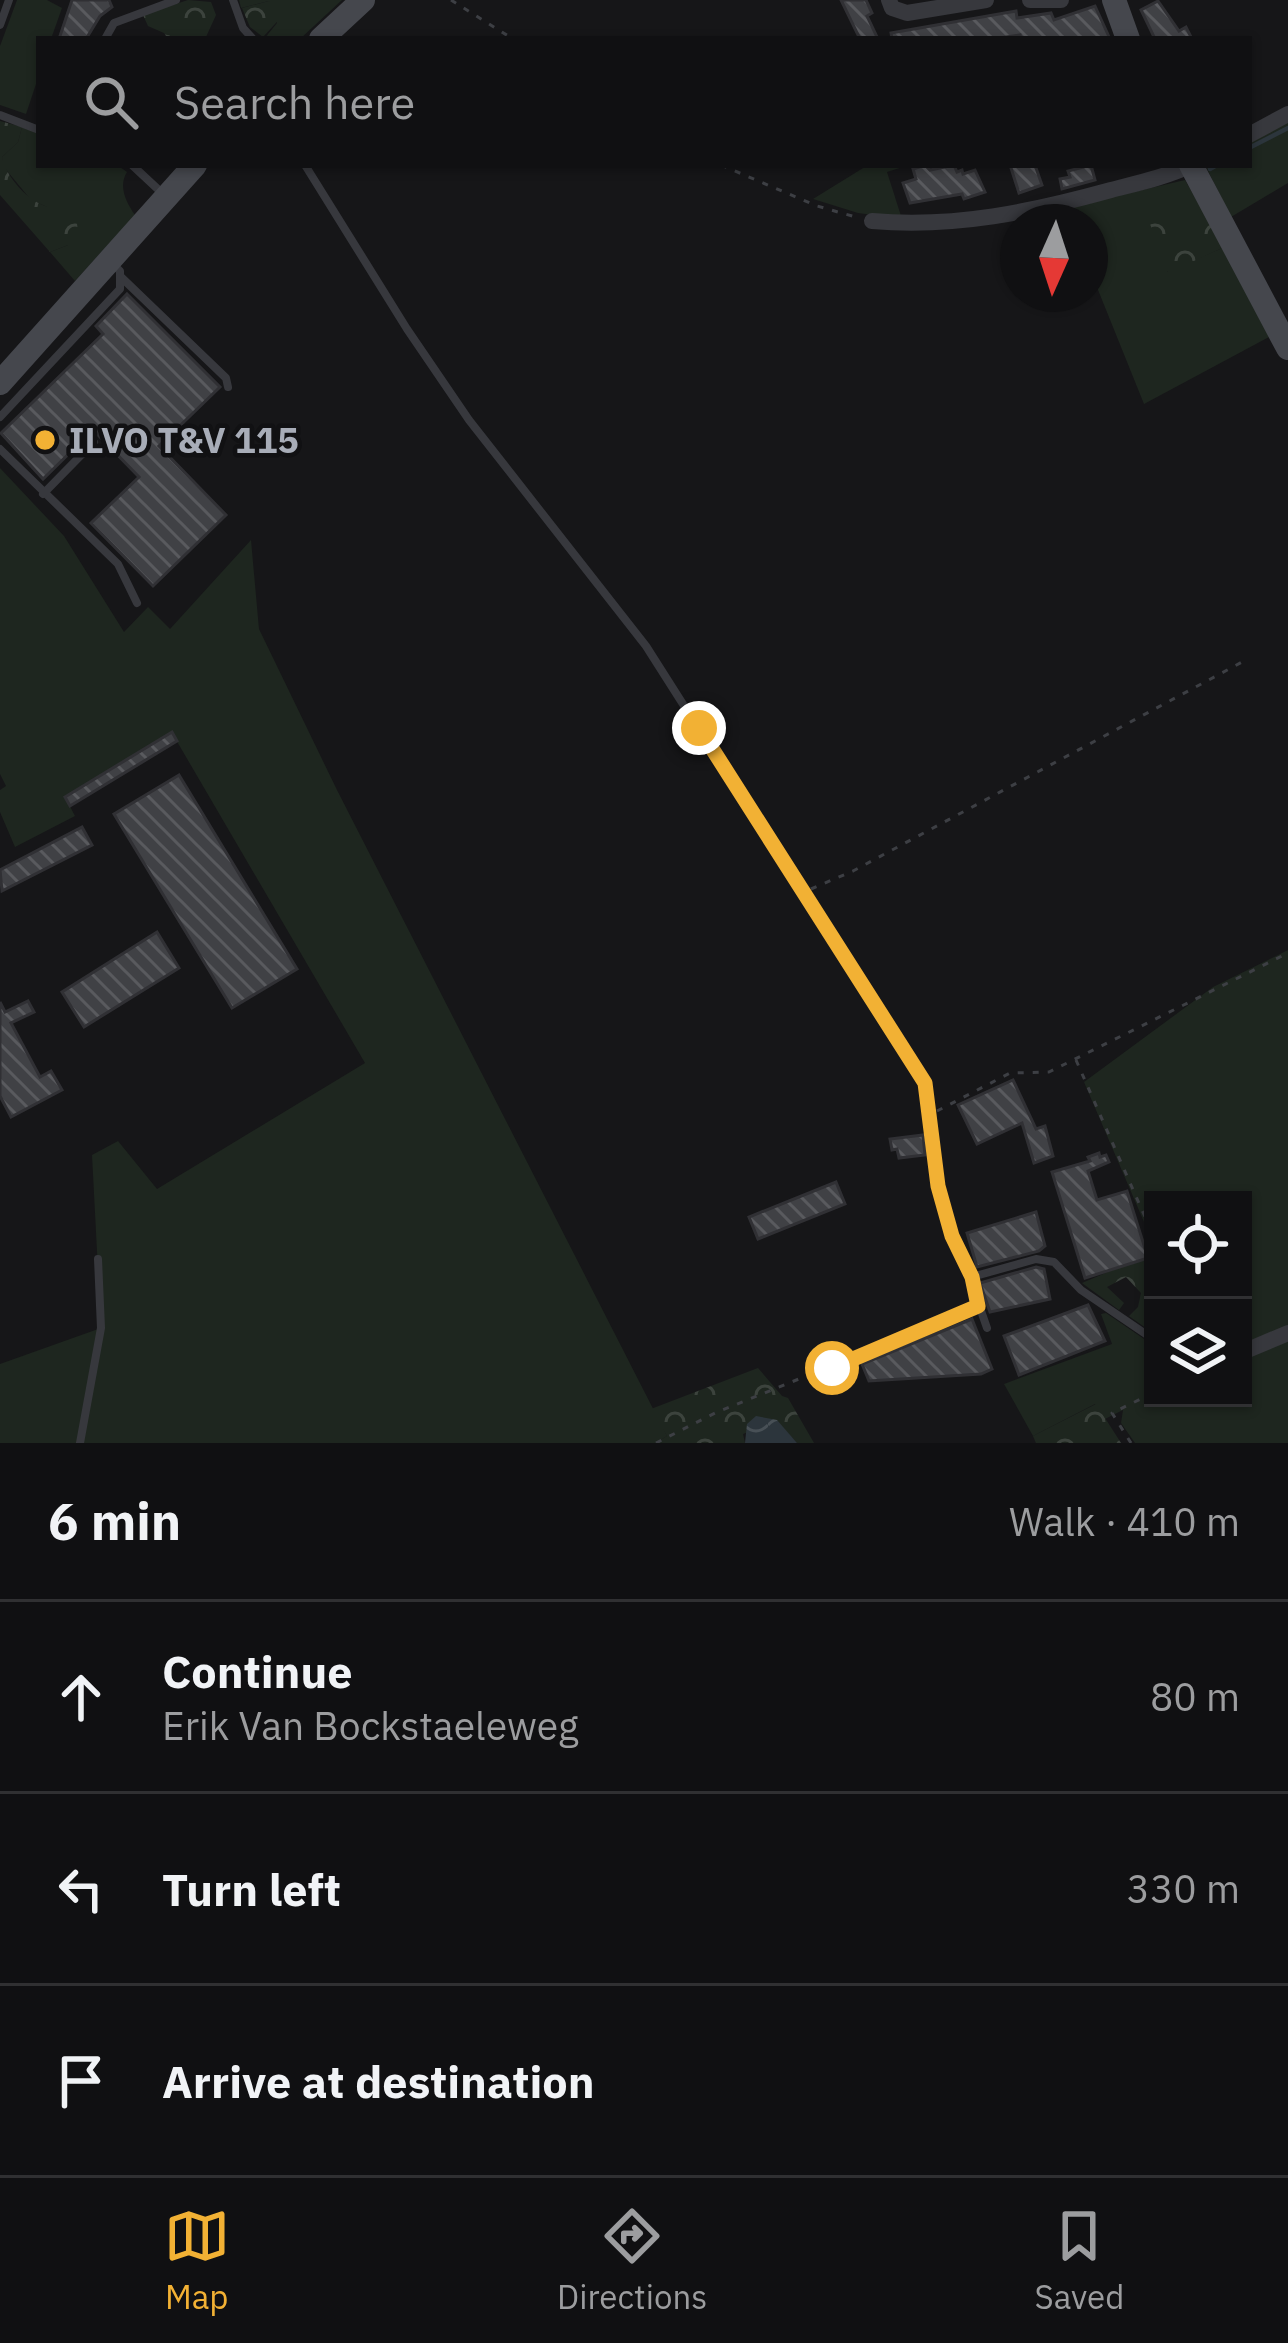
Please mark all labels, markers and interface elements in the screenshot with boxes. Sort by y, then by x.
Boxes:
search box [36,36,1252,168]
icon: search [78,69,144,135]
text: Search here [174,73,415,131]
north arrow [1000,204,1108,312]
place label: ILVO T&V 115 [69,416,299,463]
marker: ILVO T&V 115 [32,427,58,453]
route end [672,701,726,755]
map controls [1144,1191,1252,1407]
button: locate [1144,1191,1252,1299]
button: layers [1144,1299,1252,1407]
route start [805,1341,859,1395]
text: 6 min [48,1488,181,1554]
text: Walk · 410 m [1009,1496,1240,1547]
text: Continue [162,1642,353,1700]
icon: ahead [48,1664,114,1730]
text: 80 m [1150,1671,1240,1722]
text: Erik Van Bockstaeleweg [162,1700,579,1751]
icon: left [48,1856,114,1922]
text: Turn left [162,1860,341,1918]
text: 330 m [1127,1863,1240,1914]
icon: arrive [48,2048,114,2114]
text: Arrive at destination [162,2052,595,2110]
tab: Map [164,2203,230,2318]
tab: Directions [557,2203,707,2318]
tab: Saved [1035,2203,1124,2318]

